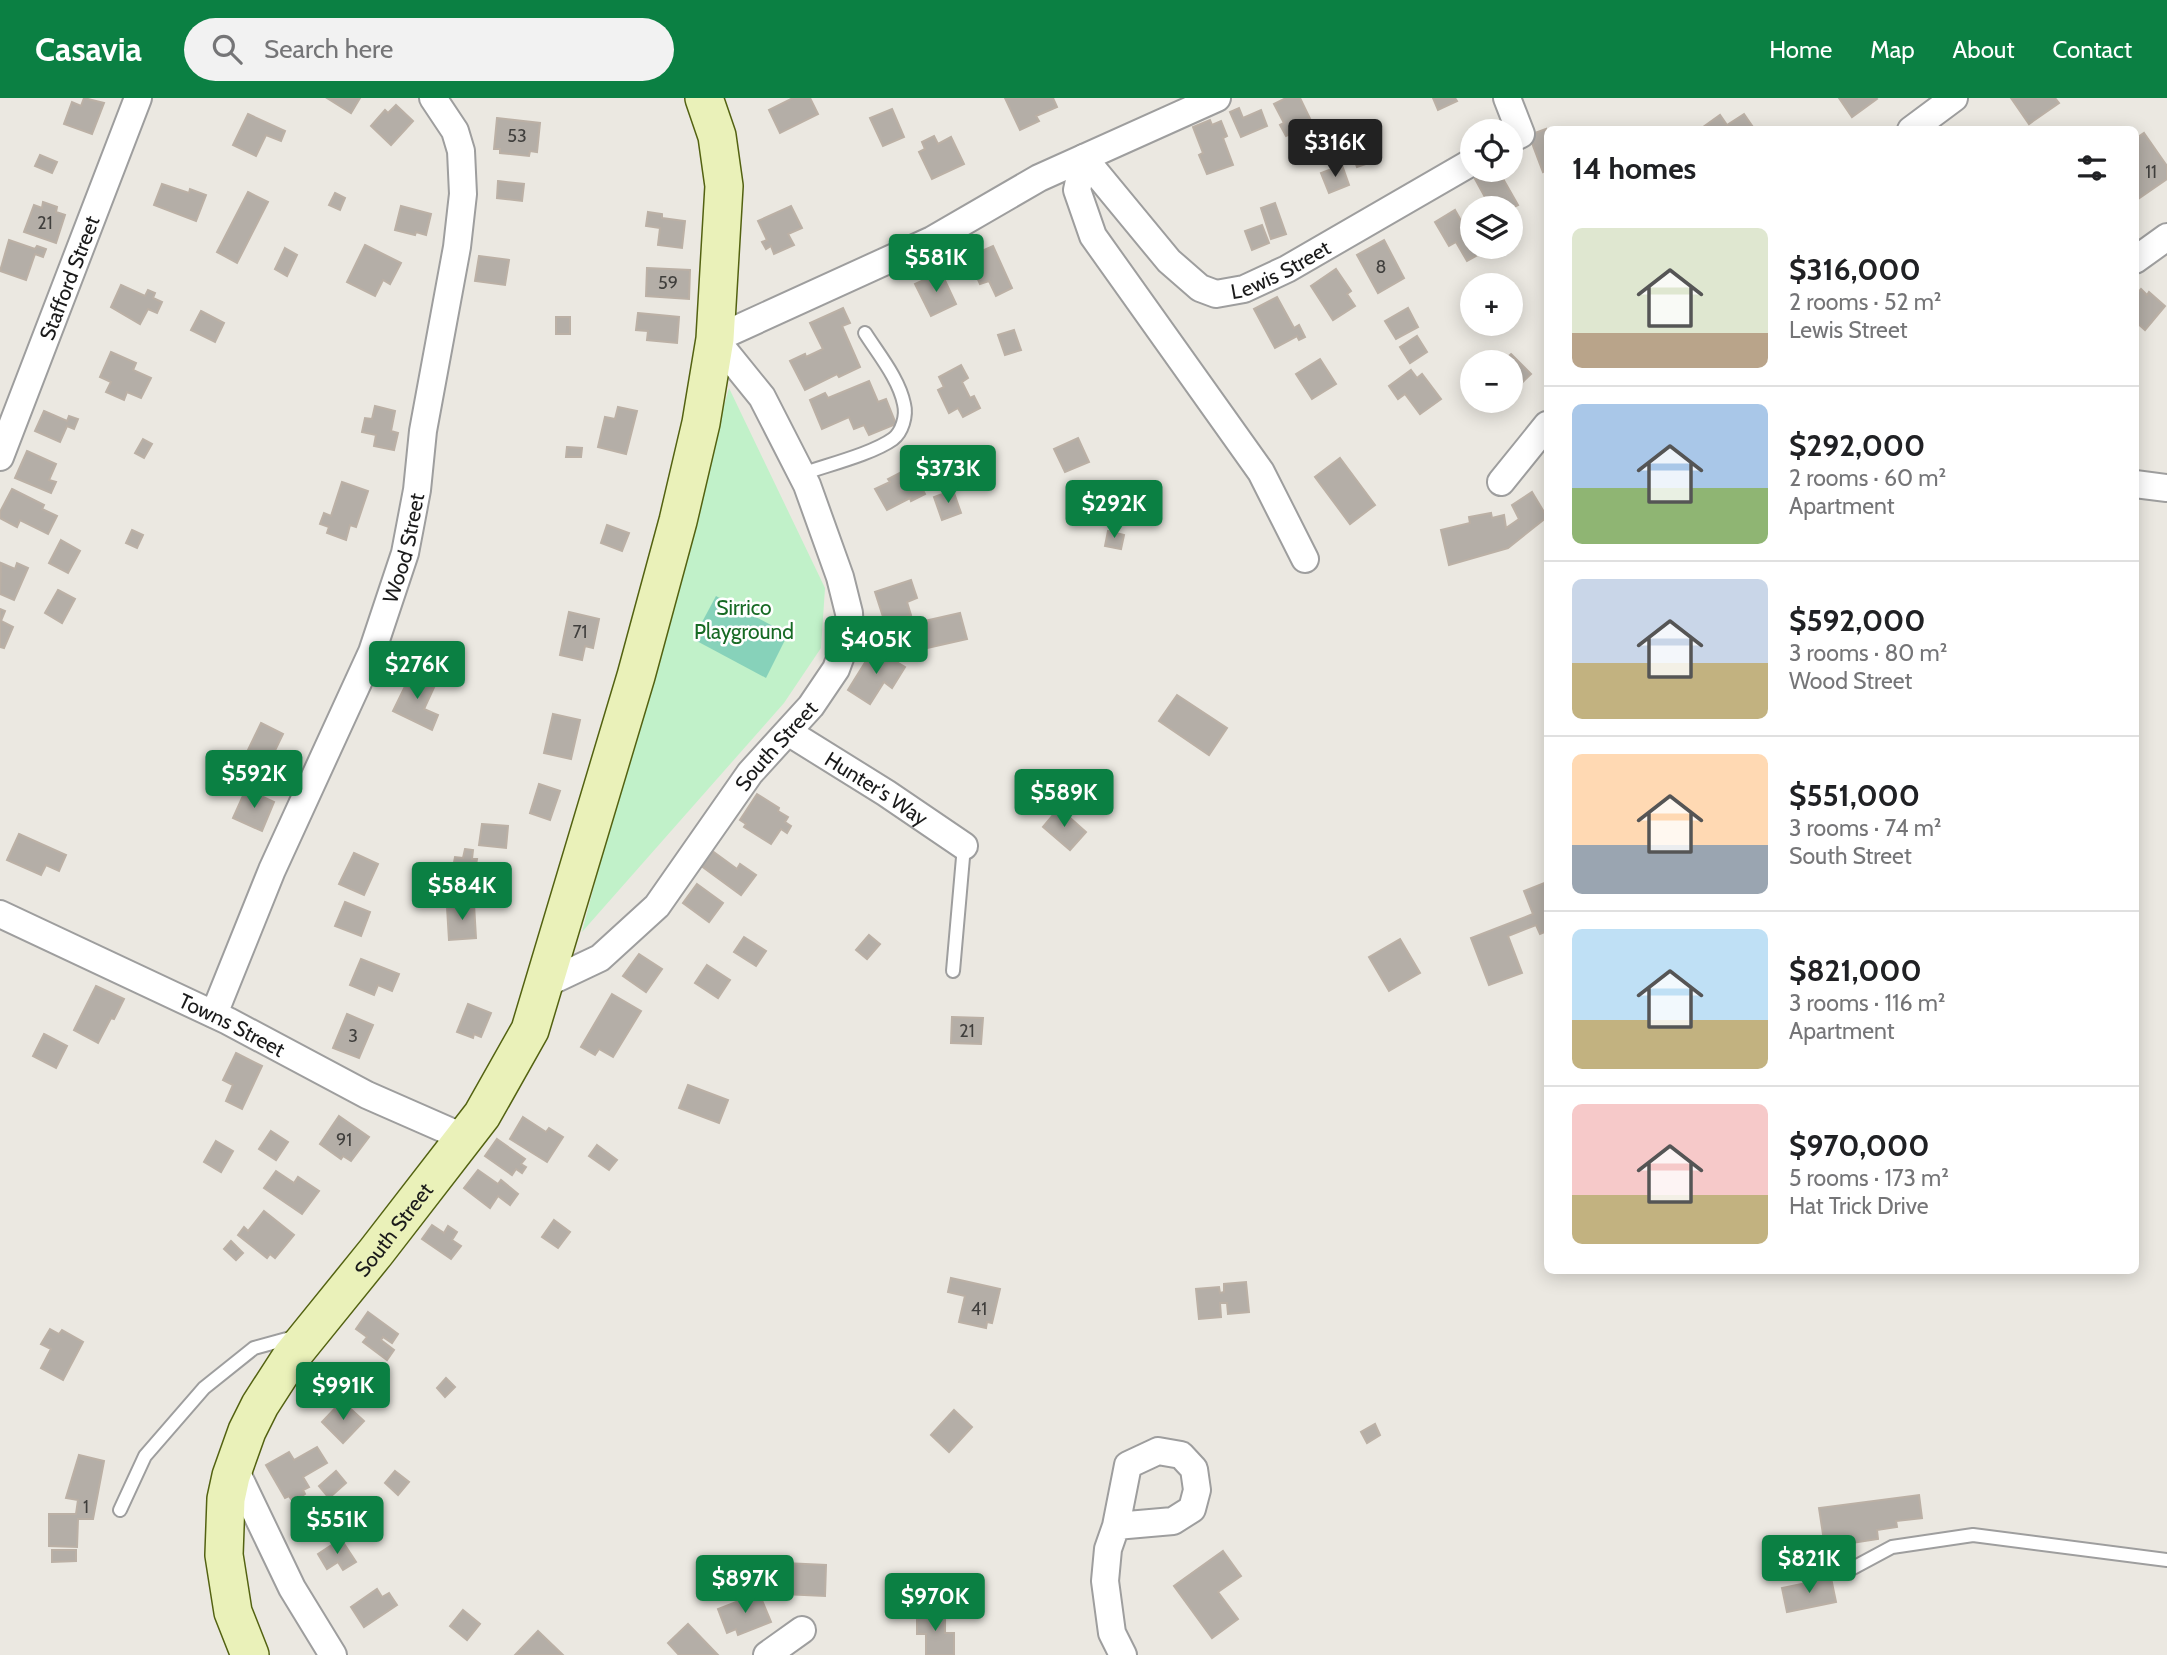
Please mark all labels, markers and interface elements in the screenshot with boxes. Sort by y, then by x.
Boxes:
search box [184,18,674,81]
text: Casavia [35,29,142,69]
icon: search [208,30,246,68]
text: Search here [264,33,393,65]
text: Home [1769,35,1832,64]
text: Map [1870,35,1915,64]
text: About [1953,35,2015,64]
text: Contact [2053,35,2132,64]
map controls [1460,119,1523,413]
button: locate [1460,119,1523,182]
pin: $316K [1286,120,1384,179]
house number: 53 [507,125,527,147]
text: $316K [1304,128,1366,156]
icon: filters [2073,149,2111,187]
text: 14 homes [1572,150,1696,187]
house number: 11 [2145,161,2157,183]
button: layers [1460,196,1523,259]
street label: Stafford Street [34,212,104,343]
house number: 21 [37,212,53,234]
pin: $581K [887,234,985,294]
street label: Lewis Street [1229,234,1334,304]
text: $581K [905,243,967,271]
text: $316,000 [1789,251,1921,288]
house number: 8 [1376,256,1386,278]
icon: home [1628,256,1712,340]
house number: 59 [658,272,678,294]
button: + [1460,273,1523,336]
text: 2 rooms · 52 m² [1789,288,1942,316]
text: Lewis Street [1789,316,1907,344]
button: − [1460,350,1523,413]
text: $292,000 [1789,427,1925,464]
icon: home [1628,432,1712,516]
pin: $373K [899,446,997,505]
text: $373K [916,454,980,482]
text: 2 rooms · 60 m² [1789,464,1946,492]
pin: $292K [1065,480,1163,540]
text: $292K [1081,489,1147,517]
street label: Wood Street [377,491,429,606]
text: Apartment [1789,492,1894,520]
park label: Sirrico Playground [694,595,794,644]
text: $592,000 [1789,602,1925,639]
icon: home [1628,607,1712,691]
pin: $405K [827,616,925,676]
house number: 71 [573,621,587,643]
text: $405K [841,625,911,653]
text: 3 rooms · 80 m² [1789,639,1947,667]
pin: $276K [368,642,466,701]
text: $276K [385,650,449,678]
text: Wood Street [1789,667,1912,695]
street label: South Street [729,695,822,795]
street label: Hunter's Way [821,746,933,831]
pin: $592K [205,750,303,810]
text: $592K [221,759,287,787]
pin: $589K [1015,770,1113,829]
text: $551,000 [1789,777,1920,814]
text: $589K [1031,778,1097,806]
icon: home [1628,782,1712,866]
text: 3 rooms · 74 m² [1789,814,1941,842]
text: South Street [1789,842,1912,870]
pin: $584K [413,862,511,922]
text: $584K [428,871,496,899]
text: $821,000 [1789,952,1922,989]
icon: home [1628,957,1712,1041]
street label: Towns Street [175,987,289,1062]
text: 3 rooms · 116 m² [1789,989,1945,1017]
text: Apartment [1789,1017,1894,1045]
house number: 21 [959,1020,975,1042]
house number: 3 [348,1025,358,1047]
text: $970,000 [1789,1127,1929,1164]
house number: 91 [336,1129,352,1151]
icon: home [1628,1132,1712,1216]
text: 5 rooms · 173 m² [1789,1164,1949,1192]
street label: South Street [349,1178,438,1281]
text: Hat Trick Drive [1789,1192,1929,1220]
house number: 41 [971,1298,987,1320]
pin: $991K [294,1362,392,1422]
text: $991K [312,1371,374,1399]
house number: 1 [83,1496,89,1518]
pin: $551K [288,1496,386,1556]
text: $551K [307,1505,367,1533]
pin: $821K [1760,1536,1858,1595]
text: $821K [1778,1544,1840,1572]
pin: $897K [696,1556,794,1615]
text: $897K [712,1564,778,1592]
pin: $970K [886,1574,984,1633]
text: $970K [901,1582,969,1610]

